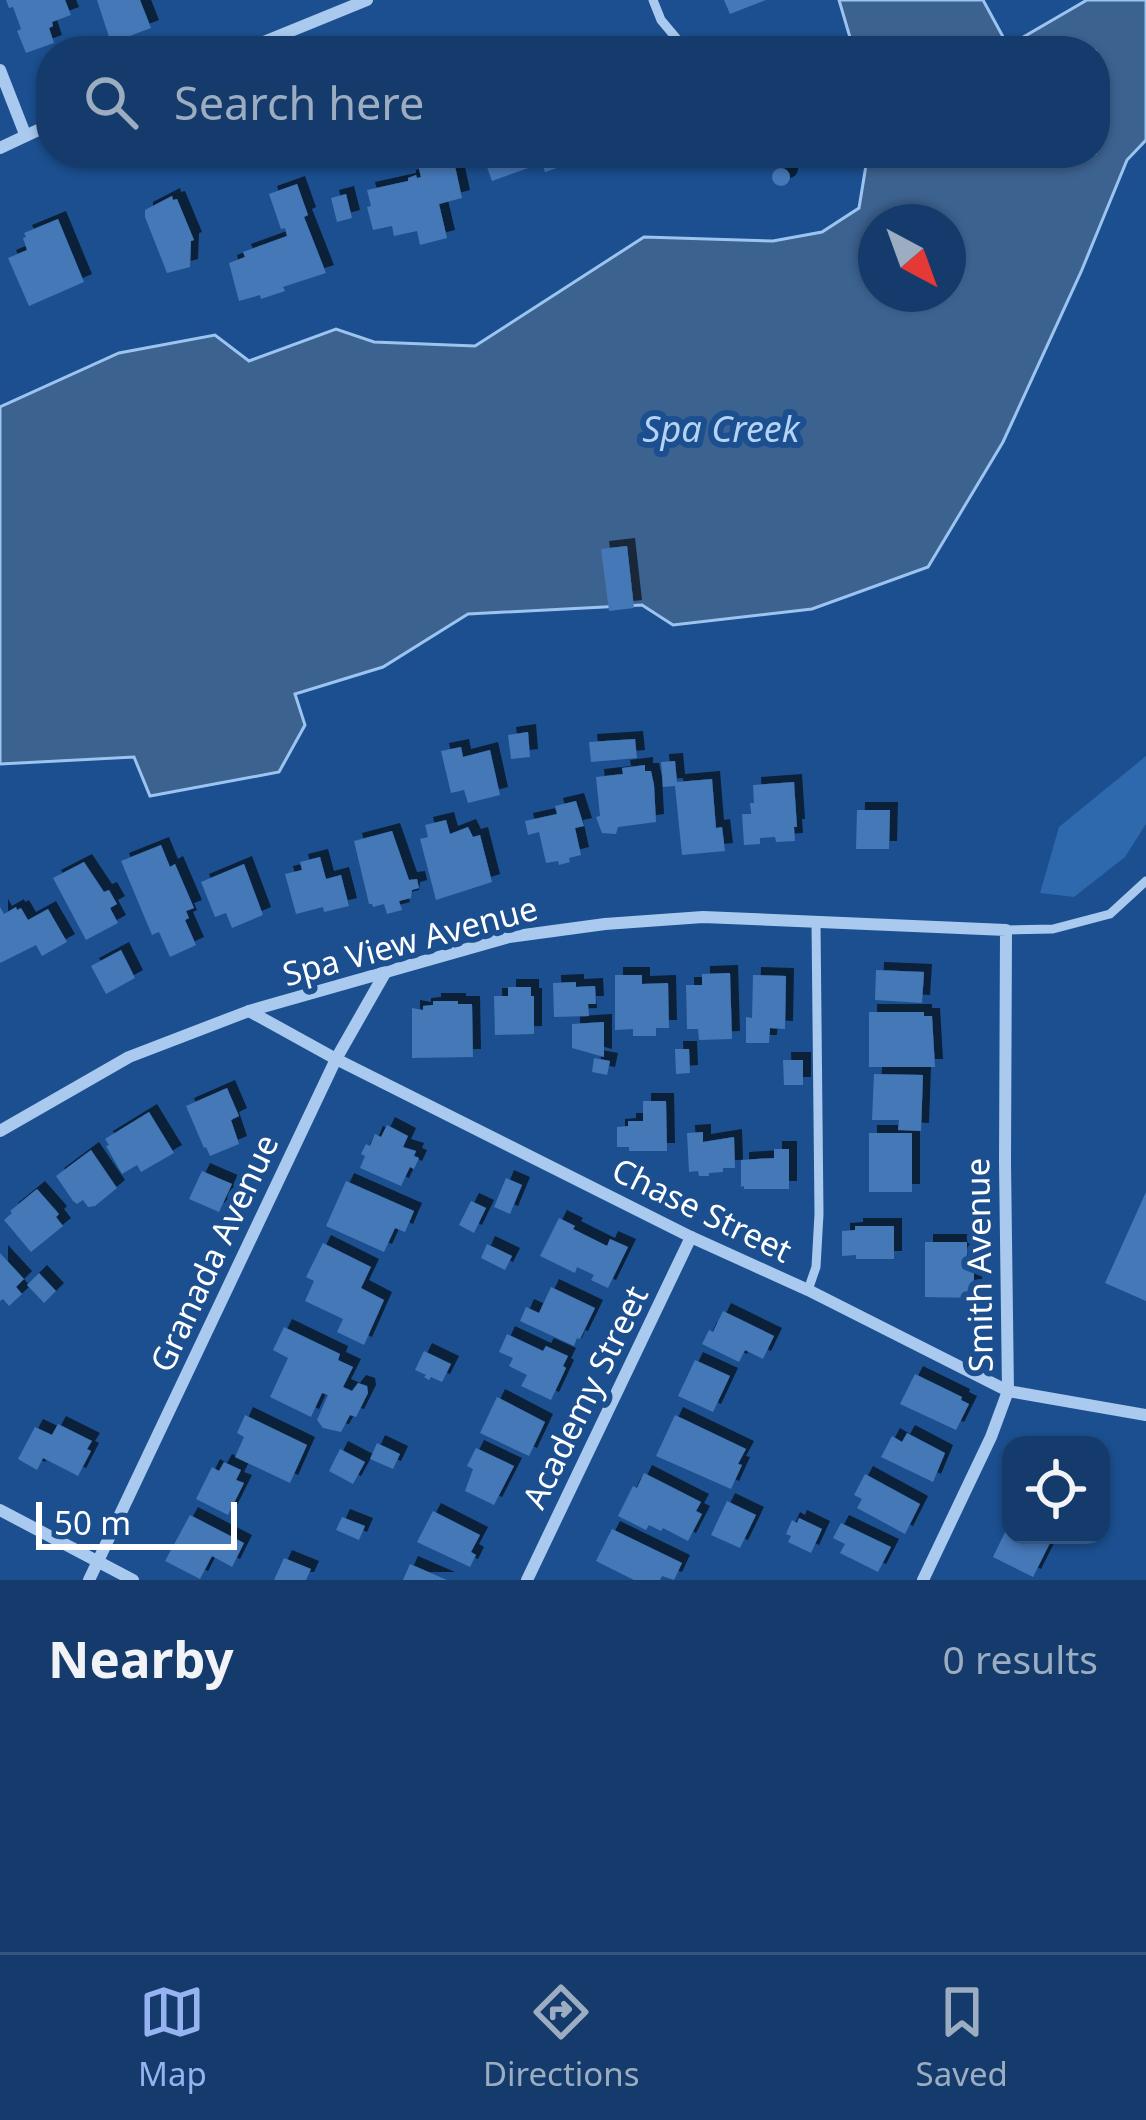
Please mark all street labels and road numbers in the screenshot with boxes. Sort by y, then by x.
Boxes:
street label: Spa View Avenue [277,885,542,996]
street label: Granada Avenue [139,1127,288,1379]
street label: Chase Street [605,1147,800,1273]
street label: Smith Avenue [954,1158,1003,1373]
street label: Academy Street [511,1278,658,1516]

